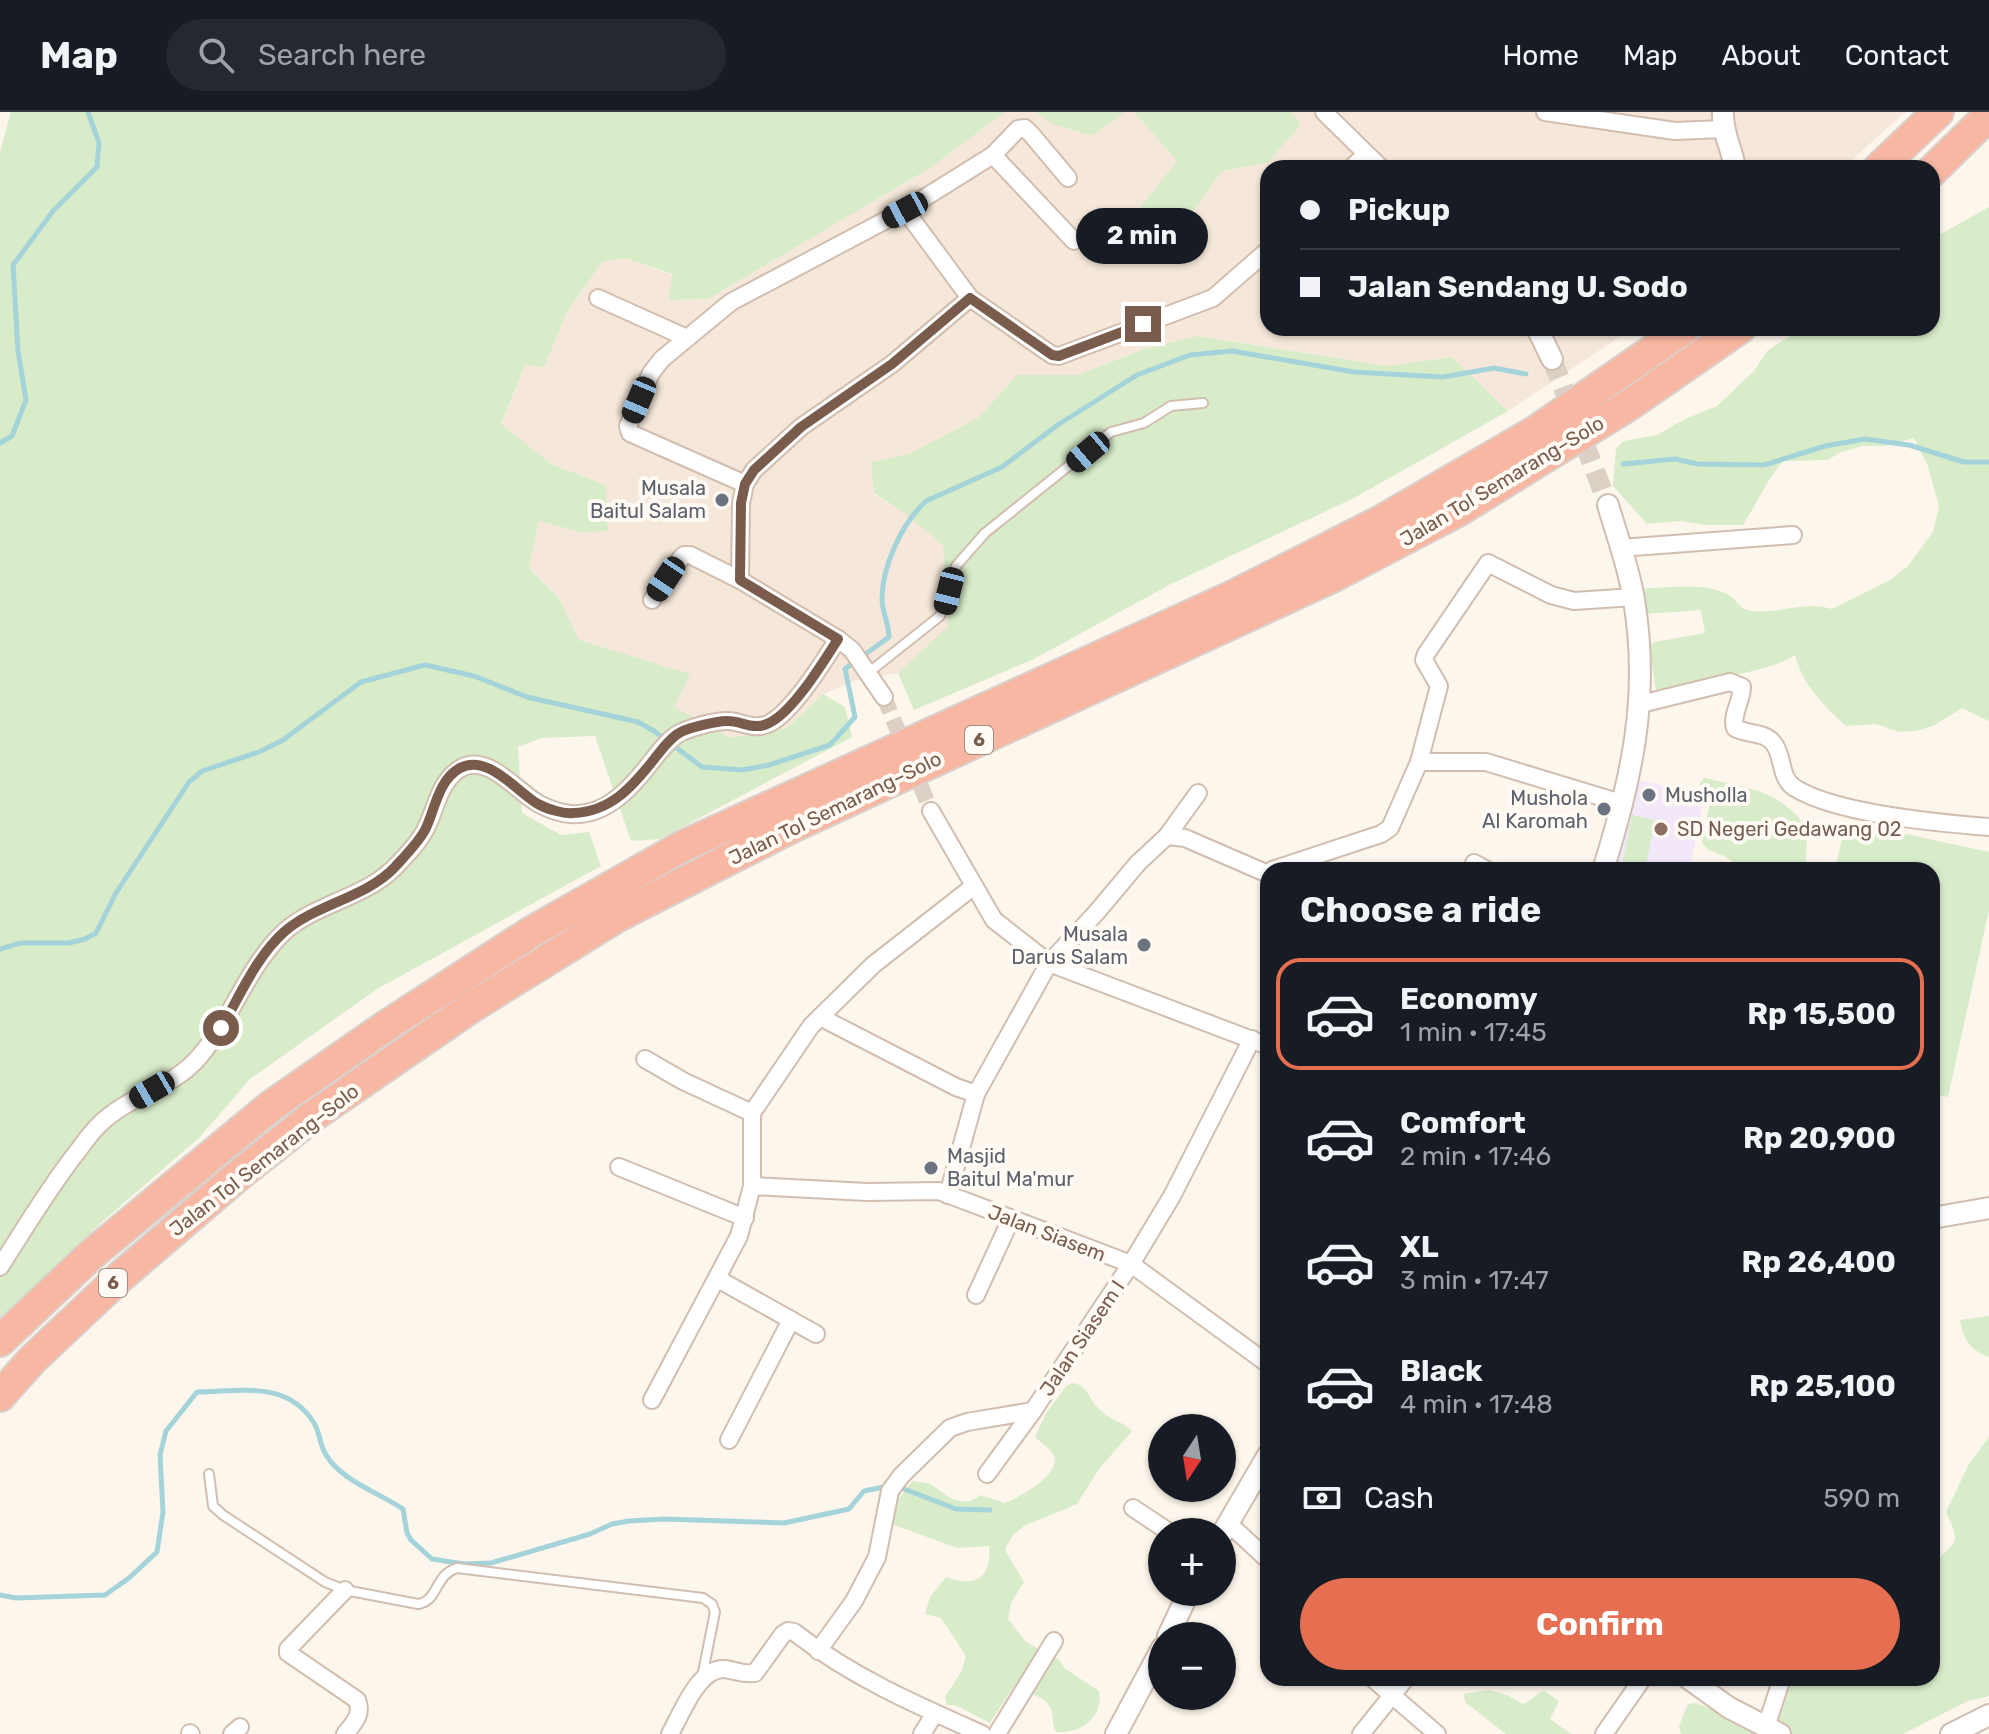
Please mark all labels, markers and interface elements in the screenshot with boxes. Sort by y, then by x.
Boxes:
search box [166,19,726,91]
text: Map [40,32,118,78]
icon: search [194,33,238,77]
text: Search here [258,37,426,73]
text: Home [1502,39,1579,72]
text: Map [1623,39,1677,72]
text: About [1721,39,1801,72]
text: Contact [1845,39,1949,72]
car [878,188,932,232]
text: Pickup [1348,192,1450,228]
callout: 2 min [1077,208,1209,264]
text: 2 min [1107,220,1177,251]
text: Jalan Sendang U. Sodo [1348,269,1688,305]
route end [1125,306,1161,342]
car [619,373,659,427]
street label: Jalan Tol Semarang–Solo [1396,411,1608,551]
car [1062,427,1114,477]
place label: Musala Baitul Salam [590,476,706,523]
marker: Musala Baitul Salam [713,491,731,509]
car [643,552,689,606]
car [932,565,966,617]
road number: 6 [965,726,993,754]
street label: Jalan Tol Semarang–Solo [725,746,945,870]
place label: Musholla [1665,783,1748,807]
place label: Mushola Al Karomah [1482,786,1588,833]
marker: Musholla [1640,786,1658,804]
marker: Mushola Al Karomah [1595,800,1613,818]
place label: SD Negeri Gedawang 02 [1677,817,1902,841]
marker: SD Negeri Gedawang 02 [1652,820,1670,838]
text: Choose a ride [1300,888,1541,931]
place label: Musala Darus Salam [1011,922,1128,969]
marker: Musala Darus Salam [1135,936,1153,954]
icon: car [1304,978,1376,1050]
text: Economy [1400,981,1538,1017]
text: Rp 15,500 [1747,996,1896,1032]
route start [203,1010,239,1046]
text: 1 min · 17:45 [1400,1017,1547,1048]
car [125,1068,179,1112]
street label: Jalan Tol Semarang–Solo [165,1079,363,1241]
icon: car [1304,1102,1376,1174]
text: Comfort [1400,1105,1526,1141]
text: Rp 20,900 [1743,1120,1896,1156]
text: 2 min · 17:46 [1400,1141,1551,1172]
place label: Masjid Baitul Ma'mur [947,1144,1074,1191]
marker: Masjid Baitul Ma'mur [922,1159,940,1177]
street label: Jalan Siasem [985,1200,1109,1266]
icon: car [1304,1226,1376,1298]
text: XL [1400,1229,1439,1265]
text: Rp 26,400 [1742,1244,1896,1280]
text: 3 min · 17:47 [1400,1265,1549,1296]
road number: 6 [99,1269,127,1297]
street label: Jalan Siasem I [1034,1276,1130,1400]
icon: car [1304,1350,1376,1422]
text: Black [1400,1353,1483,1389]
text: Rp 25,100 [1749,1368,1896,1404]
text: 4 min · 17:48 [1400,1389,1553,1420]
north arrow [1148,1414,1236,1502]
map controls [1148,1414,1236,1710]
icon: cash [1300,1476,1344,1520]
text: Cash [1364,1480,1434,1516]
text: 590 m [1823,1483,1900,1514]
button: + [1148,1518,1236,1606]
button: Confirm [1300,1578,1900,1670]
button: − [1148,1622,1236,1710]

